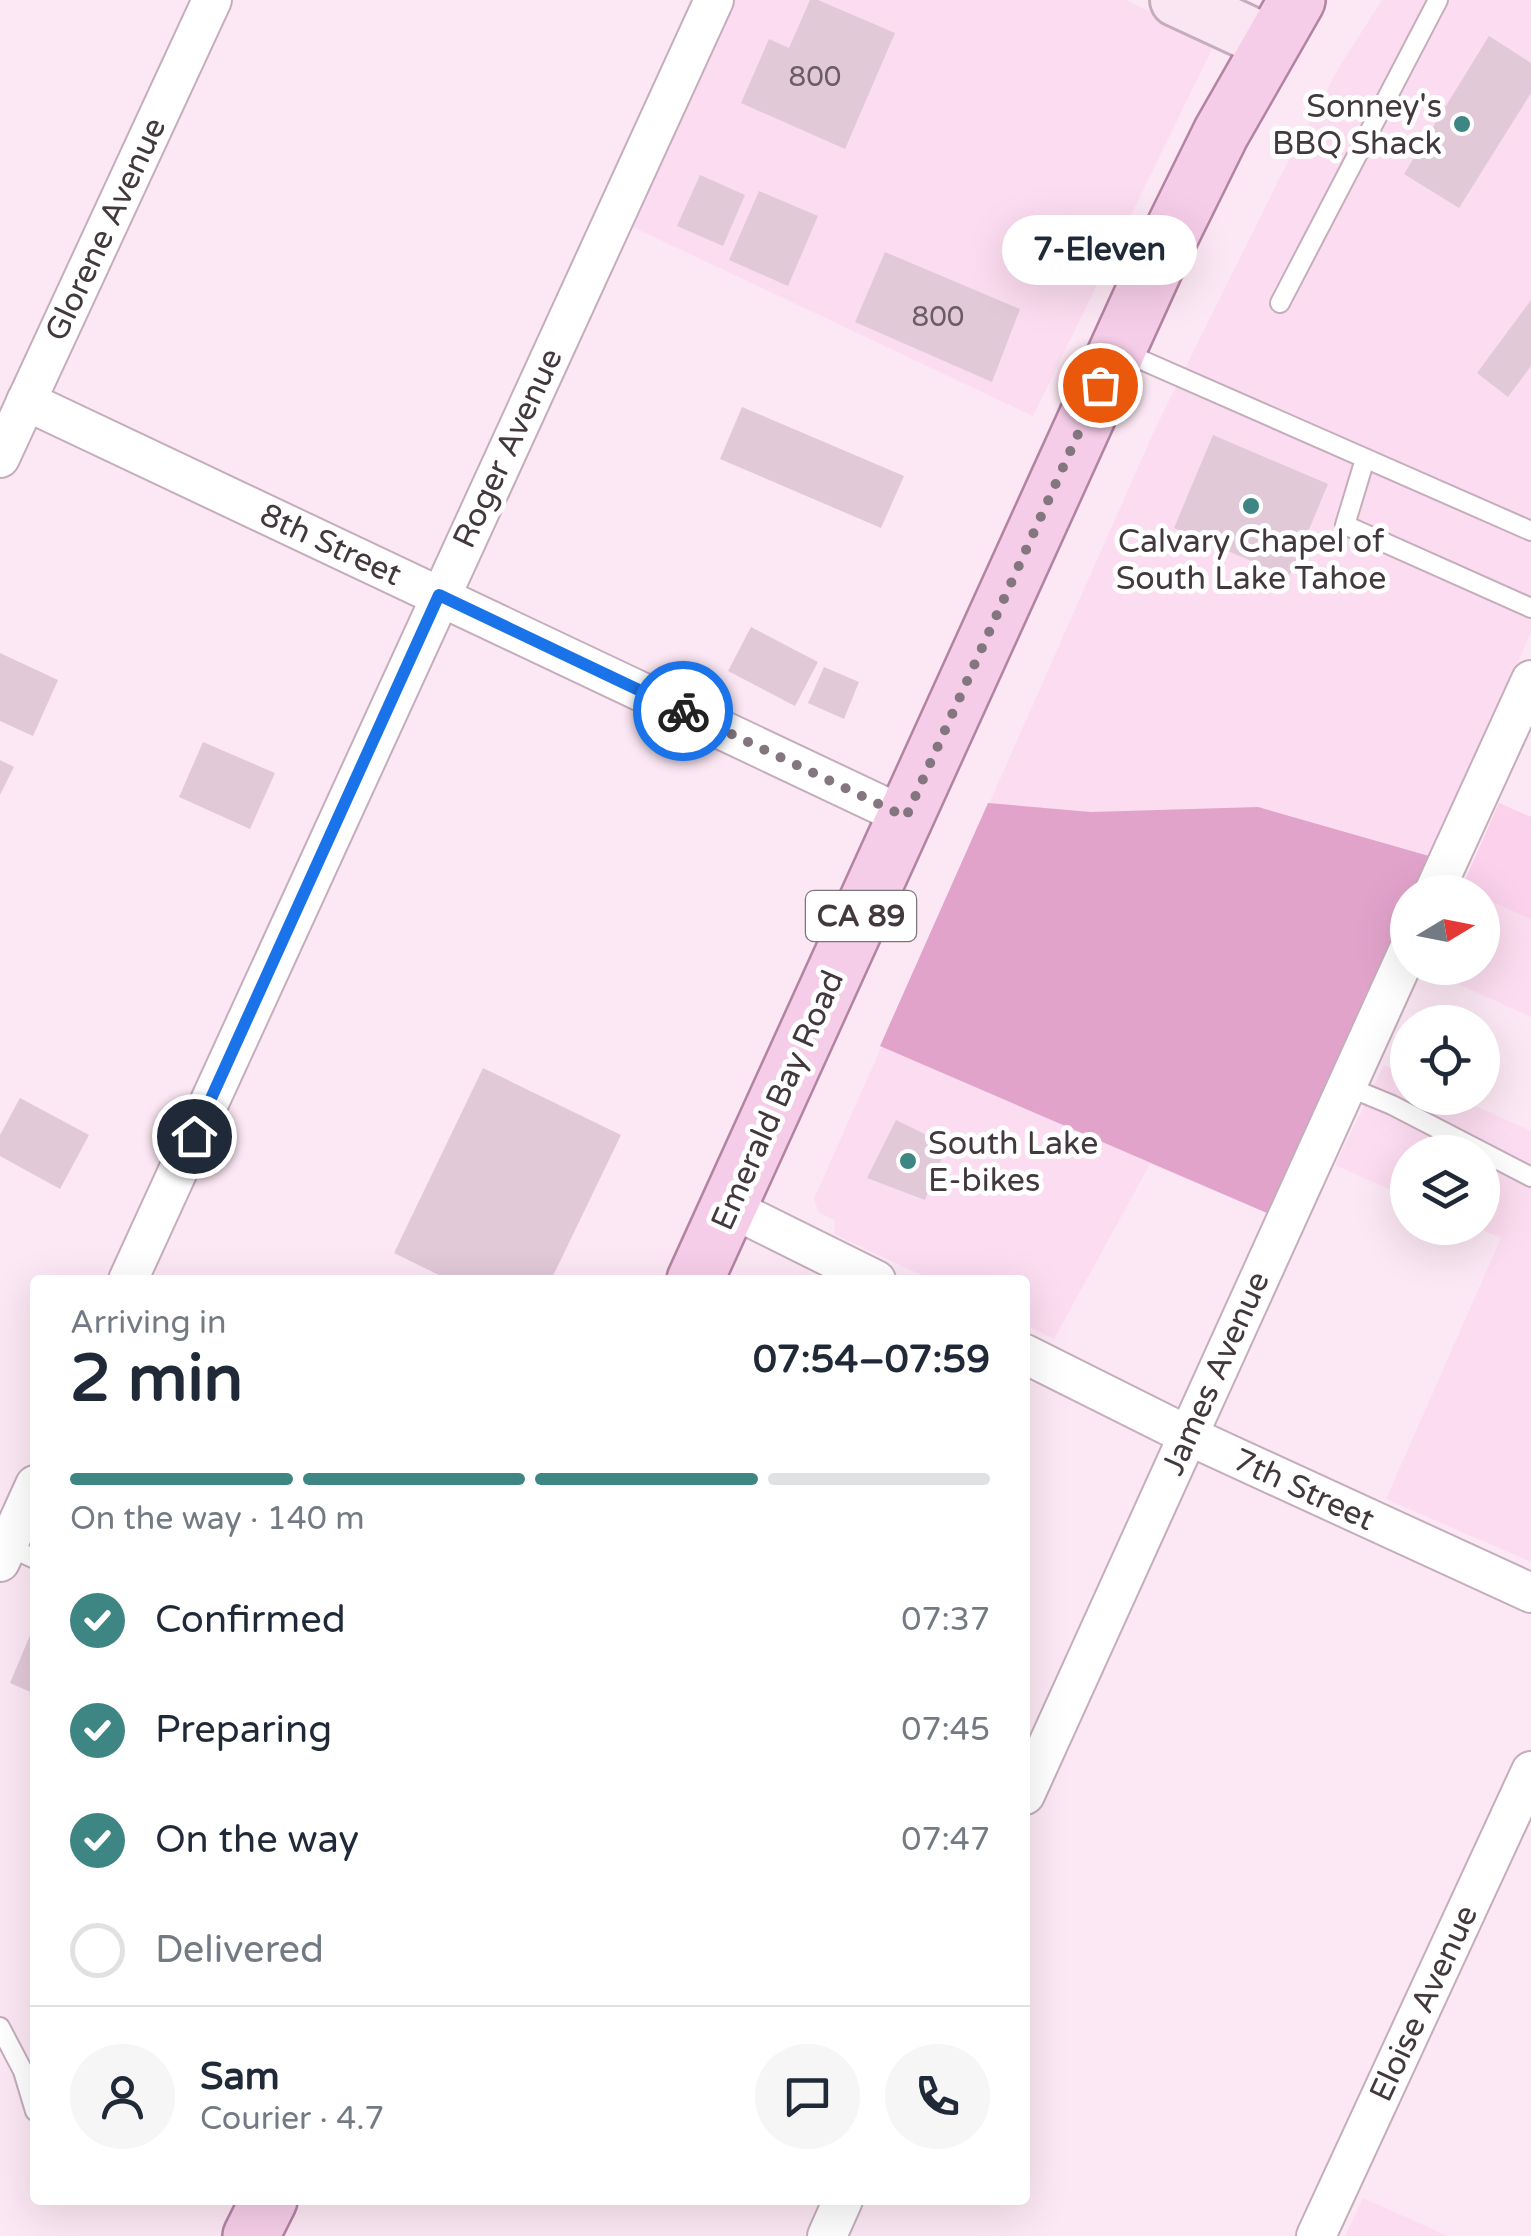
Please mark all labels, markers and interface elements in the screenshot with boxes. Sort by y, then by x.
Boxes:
house number: 800 [789,60,841,94]
place label: Sonney's BBQ Shack [1272,88,1442,163]
street label: Glorene Avenue [38,112,174,347]
marker: Sonney's BBQ Shack [1451,113,1473,135]
callout: 7-Eleven [1002,215,1198,285]
text: 7-Eleven [1033,231,1166,269]
house number: 800 [912,300,964,334]
street label: Roger Avenue [445,343,571,554]
pin [1058,343,1143,428]
icon: bag [1073,358,1128,413]
marker: Calvary Chapel of South Lake Tahoe [1240,495,1262,517]
street label: 8th Street [254,496,407,594]
place label: Calvary Chapel of South Lake Tahoe [1116,523,1386,598]
courier [633,661,733,761]
icon: bike [656,684,711,739]
north arrow [1390,875,1500,985]
map controls [1390,875,1500,1245]
road number: CA 89 [806,891,916,941]
street label: Emerald Bay Road [704,965,852,1236]
button: locate [1390,1005,1500,1115]
pin [152,1094,237,1179]
icon: home [167,1109,222,1164]
place label: South Lake E-bikes [928,1125,1098,1200]
button: layers [1390,1135,1500,1245]
marker: South Lake E-bikes [897,1150,919,1172]
street label: James Avenue [1154,1266,1278,1481]
text: Arriving in [70,1304,227,1342]
text: 07:54–07:59 [753,1337,990,1383]
text: 2 min [70,1340,243,1419]
street label: 7th Street [1227,1441,1380,1539]
text: On the way · 140 m [70,1500,365,1538]
icon: check [70,1593,125,1648]
text: Confirmed [155,1597,346,1643]
text: 07:37 [901,1601,990,1639]
icon: check [70,1703,125,1758]
text: Preparing [155,1707,332,1753]
text: 07:45 [901,1711,990,1749]
icon: check [70,1813,125,1868]
text: On the way [155,1817,359,1863]
text: 07:47 [901,1821,990,1859]
street label: Eloise Avenue [1362,1899,1486,2108]
text: Delivered [155,1927,324,1973]
button: person [70,2044,175,2149]
button: chat [755,2044,860,2149]
button: phone [885,2044,990,2149]
text: Sam [200,2054,280,2100]
text: Courier · 4.7 [200,2100,384,2138]

